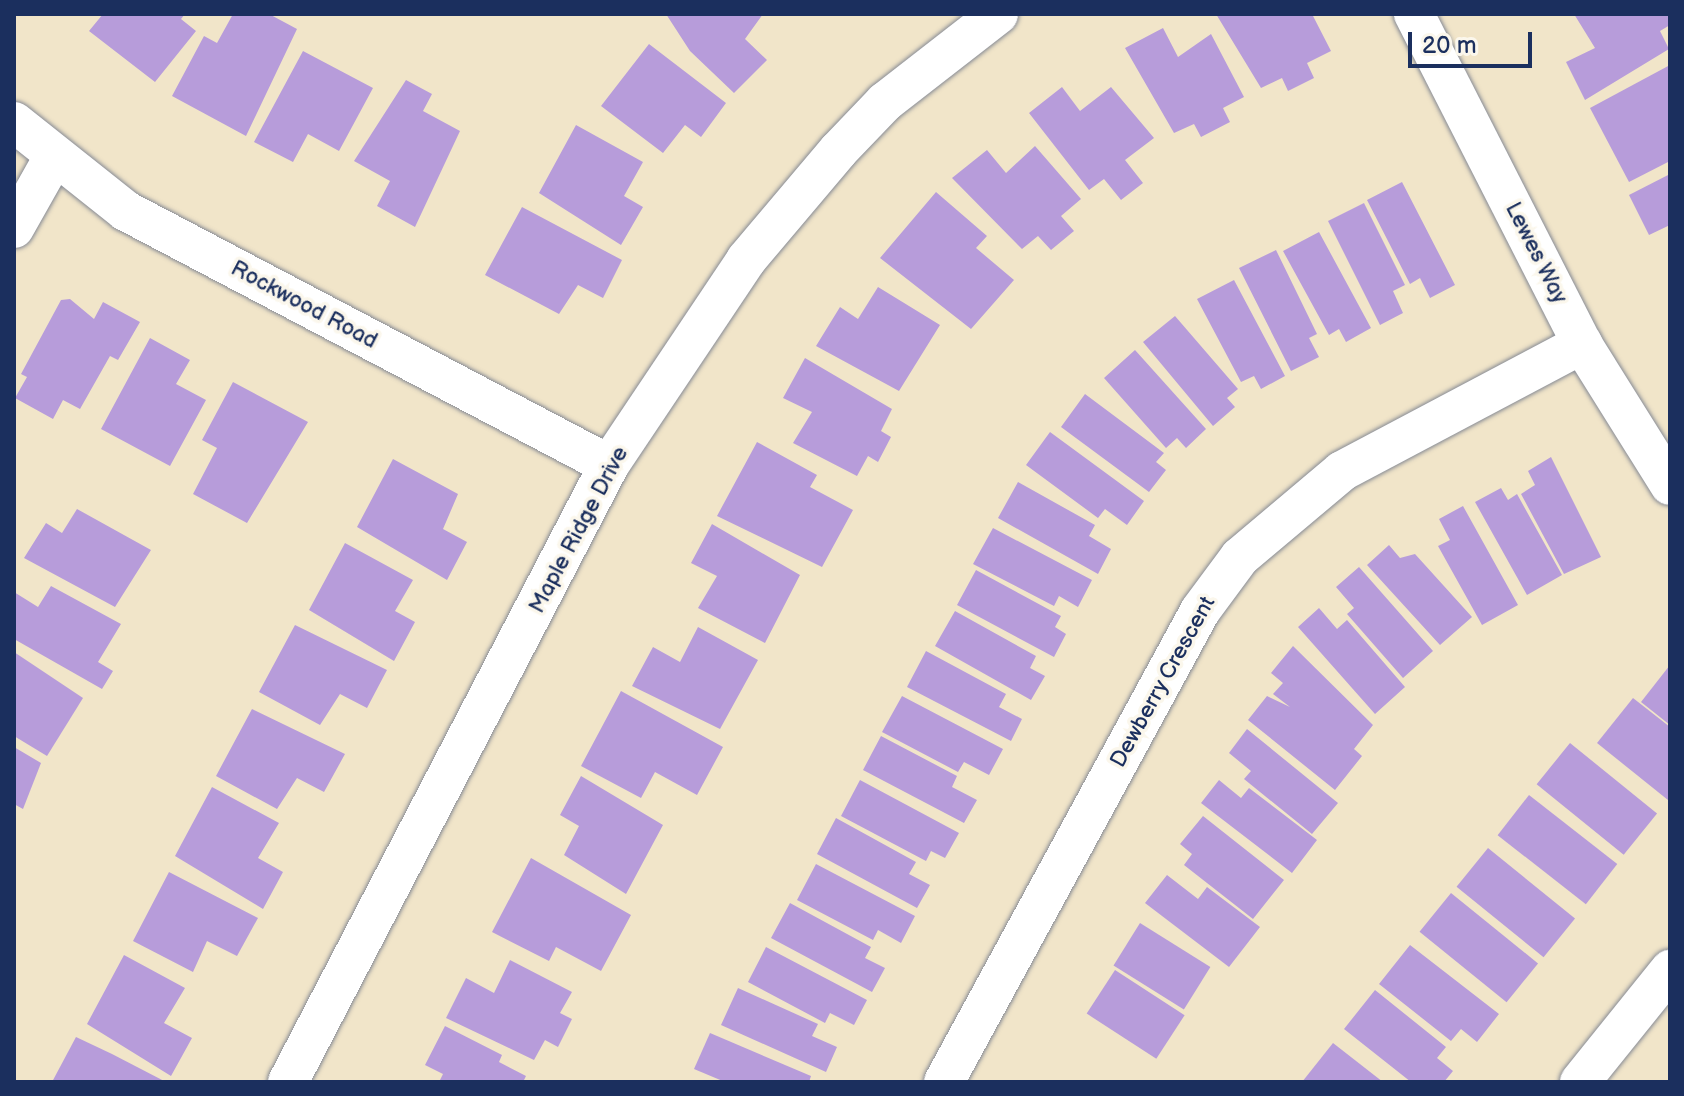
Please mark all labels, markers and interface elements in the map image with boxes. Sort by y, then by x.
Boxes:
scale bar [1412,16,1536,66]
text: 20 m [1422,31,1477,60]
street label: Lewes Way [1499,198,1573,308]
street label: Rockwood Road [226,255,382,355]
street label: Maple Ridge Drive [524,442,634,618]
street label: Dewberry Crescent [1105,591,1221,773]

